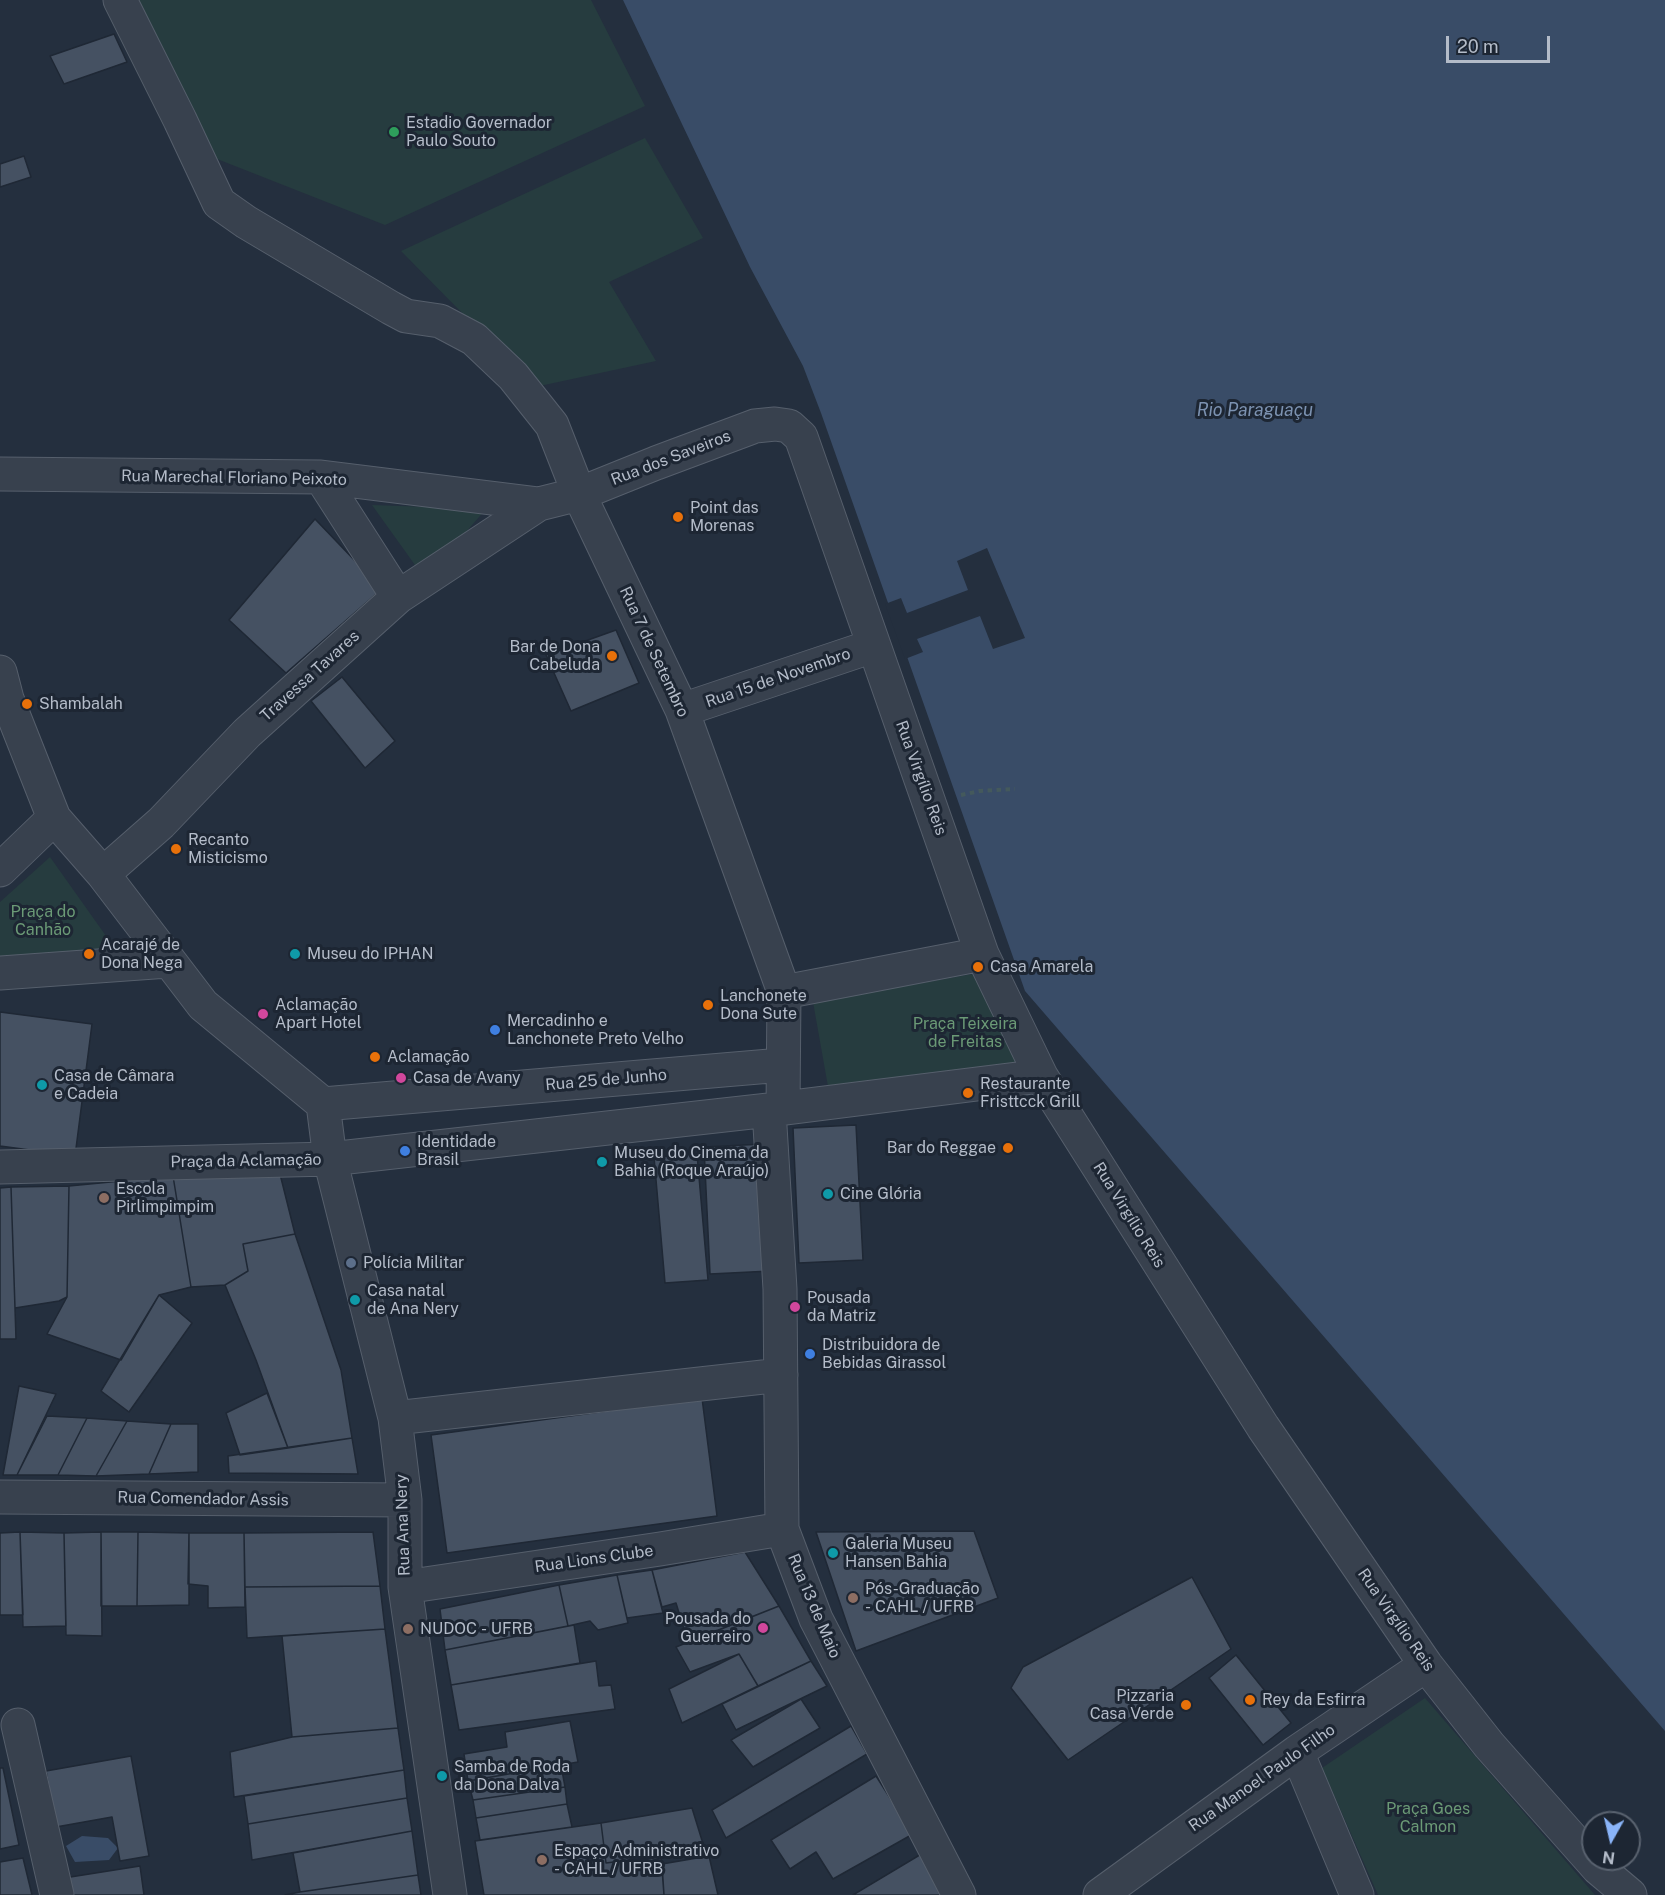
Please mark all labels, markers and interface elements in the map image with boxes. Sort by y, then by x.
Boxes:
scale bar [1449,24,1552,62]
text: 20 m [1457,36,1499,57]
place label: Estadio Governador Paulo Souto [406,113,552,151]
marker: Estadio Governador Paulo Souto [387,125,401,139]
water label: Rio Paraguaçu [1197,399,1313,421]
street label: Rua dos Saveiros [608,426,734,490]
street label: Rua Marechal Floriano Peixoto [121,466,347,490]
place label: Point das Morenas [690,498,759,536]
marker: Point das Morenas [671,510,685,524]
street label: Rua 7 de Setembro [615,584,693,720]
street label: Travessa Tavares [257,627,363,725]
place label: Bar de Dona Cabeluda [510,637,600,675]
street label: Rua 15 de Novembro [703,644,853,712]
marker: Bar de Dona Cabeluda [605,649,619,663]
place label: Shambalah [39,694,123,714]
marker: Shambalah [20,697,34,711]
street label: Rua Virgílio Reis [891,718,951,838]
place label: Recanto Misticismo [188,830,268,868]
marker: Recanto Misticismo [169,842,183,856]
park label: Praça do Canhão [11,902,75,940]
place label: Acarajé de Dona Nega [101,935,183,973]
place label: Museu do IPHAN [307,944,434,964]
marker: Acarajé de Dona Nega [82,947,96,961]
marker: Museu do IPHAN [288,947,302,961]
place label: Casa Amarela [990,957,1093,977]
marker: Casa Amarela [971,960,985,974]
place label: Lanchonete Dona Sute [720,986,807,1024]
place label: Aclamação Apart Hotel [275,995,362,1033]
marker: Lanchonete Dona Sute [701,998,715,1012]
marker: Aclamação Apart Hotel [256,1007,270,1021]
place label: Mercadinho e Lanchonete Preto Velho [507,1011,684,1049]
park label: Praça Teixeira de Freitas [913,1014,1017,1052]
marker: Mercadinho e Lanchonete Preto Velho [488,1023,502,1037]
place label: Aclamação [387,1047,469,1067]
marker: Aclamação [368,1050,382,1064]
street label: Rua 25 de Junho [544,1065,668,1095]
place label: Casa de Câmara e Cadeia [54,1066,174,1104]
place label: Casa de Avany [413,1068,521,1088]
marker: Casa de Avany [394,1071,408,1085]
place label: Restaurante Fristtcck Grill [980,1074,1081,1112]
marker: Casa de Câmara e Cadeia [35,1078,49,1092]
marker: Restaurante Fristtcck Grill [961,1086,975,1100]
place label: Identidade Brasil [417,1132,496,1170]
place label: Bar do Reggae [887,1138,996,1158]
marker: Bar do Reggae [1001,1141,1015,1155]
place label: Museu do Cinema da Bahia (Roque Araújo) [614,1143,769,1181]
marker: Identidade Brasil [398,1144,412,1158]
street label: Praça da Aclamação [170,1150,322,1172]
marker: Museu do Cinema da Bahia (Roque Araújo) [595,1155,609,1169]
street label: Rua Virgílio Reis [1089,1159,1169,1271]
place label: Escola Pirlimpimpim [116,1179,214,1217]
place label: Cine Glória [840,1184,922,1204]
marker: Cine Glória [821,1187,835,1201]
marker: Escola Pirlimpimpim [97,1191,111,1205]
place label: Polícia Militar [363,1253,464,1273]
marker: Polícia Militar [344,1256,358,1270]
place label: Casa natal de Ana Nery [367,1281,459,1319]
place label: Pousada da Matriz [807,1288,876,1326]
marker: Casa natal de Ana Nery [348,1293,362,1307]
marker: Pousada da Matriz [788,1300,802,1314]
place label: Distribuidora de Bebidas Girassol [822,1335,946,1373]
marker: Distribuidora de Bebidas Girassol [803,1347,817,1361]
street label: Rua Ana Nery [392,1474,414,1576]
street label: Rua Comendador Assis [117,1488,289,1510]
place label: Galeria Museu Hansen Bahia [845,1534,952,1572]
street label: Rua Lions Clube [533,1541,655,1577]
marker: Galeria Museu Hansen Bahia [826,1546,840,1560]
street label: Rua 13 de Maio [783,1551,845,1661]
street label: Rua Virgílio Reis [1353,1565,1439,1675]
place label: Pós-Graduação - CAHL / UFRB [865,1579,979,1617]
marker: Pós-Graduação - CAHL / UFRB [846,1591,860,1605]
place label: Pousada do Guerreiro [665,1609,751,1647]
place label: NUDOC - UFRB [420,1619,533,1639]
marker: Pousada do Guerreiro [756,1621,770,1635]
marker: NUDOC - UFRB [401,1622,415,1636]
place label: Pizzaria Casa Verde [1090,1686,1174,1724]
place label: Rey da Esfirra [1262,1690,1365,1710]
marker: Rey da Esfirra [1243,1693,1257,1707]
marker: Pizzaria Casa Verde [1179,1698,1193,1712]
street label: Rua Manoel Paulo Filho [1185,1720,1339,1836]
place label: Samba de Roda da Dona Dalva [454,1757,570,1795]
marker: Samba de Roda da Dona Dalva [435,1769,449,1783]
park label: Praça Goes Calmon [1386,1799,1470,1837]
north arrow [1581,1811,1641,1871]
place label: Espaço Administrativo - CAHL / UFRB [554,1841,719,1879]
text: N [1601,1847,1616,1868]
marker: Espaço Administrativo - CAHL / UFRB [535,1853,549,1867]

